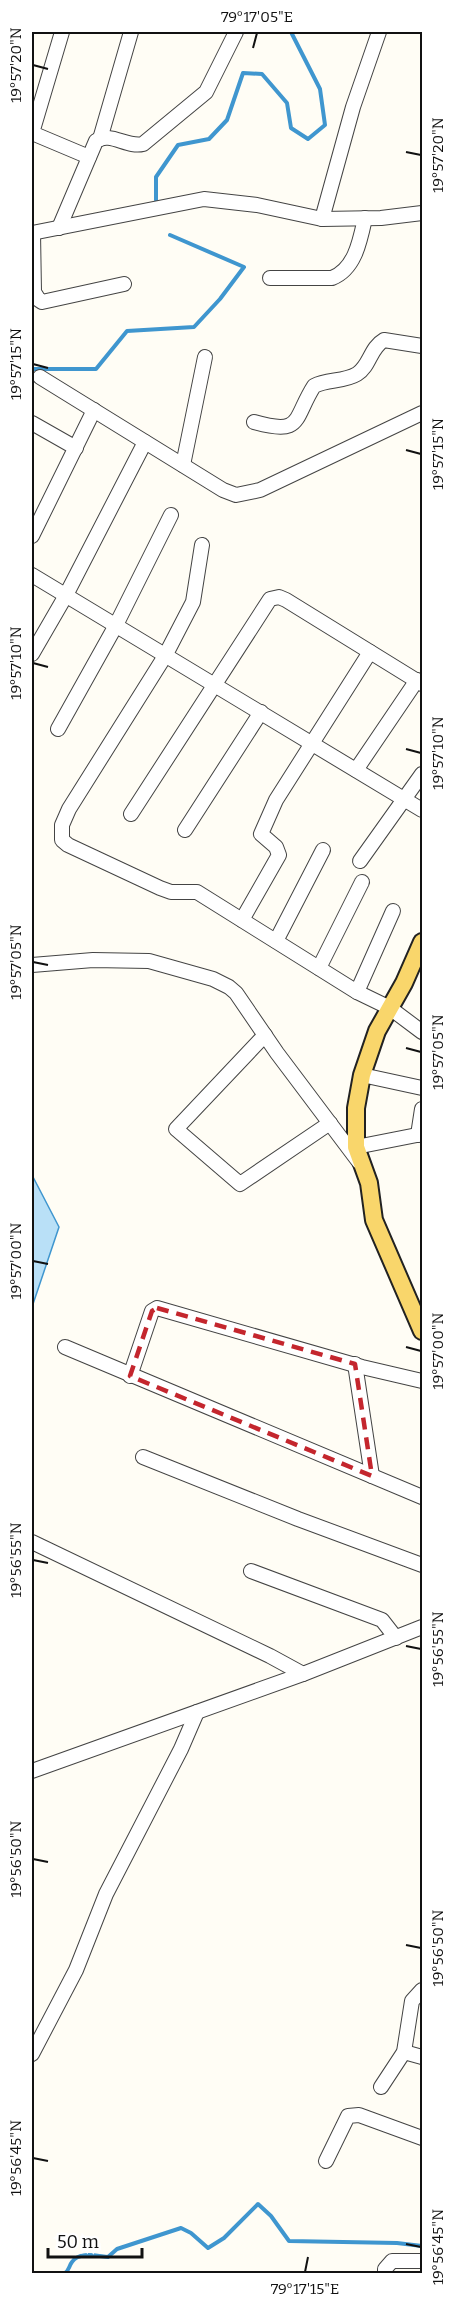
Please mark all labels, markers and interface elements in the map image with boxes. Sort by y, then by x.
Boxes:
text: 79°17'05"E [221,8,293,26]
text: 19°57'20"N [7,27,25,103]
text: 19°57'20"N [429,117,447,193]
text: 19°57'15"N [7,328,25,400]
text: 19°57'15"N [429,418,447,490]
text: 19°57'10"N [7,626,25,700]
text: 19°57'10"N [429,716,447,790]
text: 19°57'05"N [7,924,25,1000]
text: 19°57'05"N [429,1014,447,1090]
text: 19°57'00"N [7,1222,25,1299]
text: 19°57'00"N [429,1312,447,1389]
text: 19°56'55"N [7,1522,25,1598]
text: 19°56'55"N [429,1611,447,1687]
text: 19°56'50"N [7,1820,25,1897]
text: 19°56'50"N [429,1909,447,1986]
text: 19°56'45"N [7,2120,25,2196]
text: 19°56'45"N [429,2209,447,2285]
scale bar [48,2221,142,2259]
text: 50 m [57,2231,99,2253]
text: 79°17'15"E [271,2280,339,2298]

